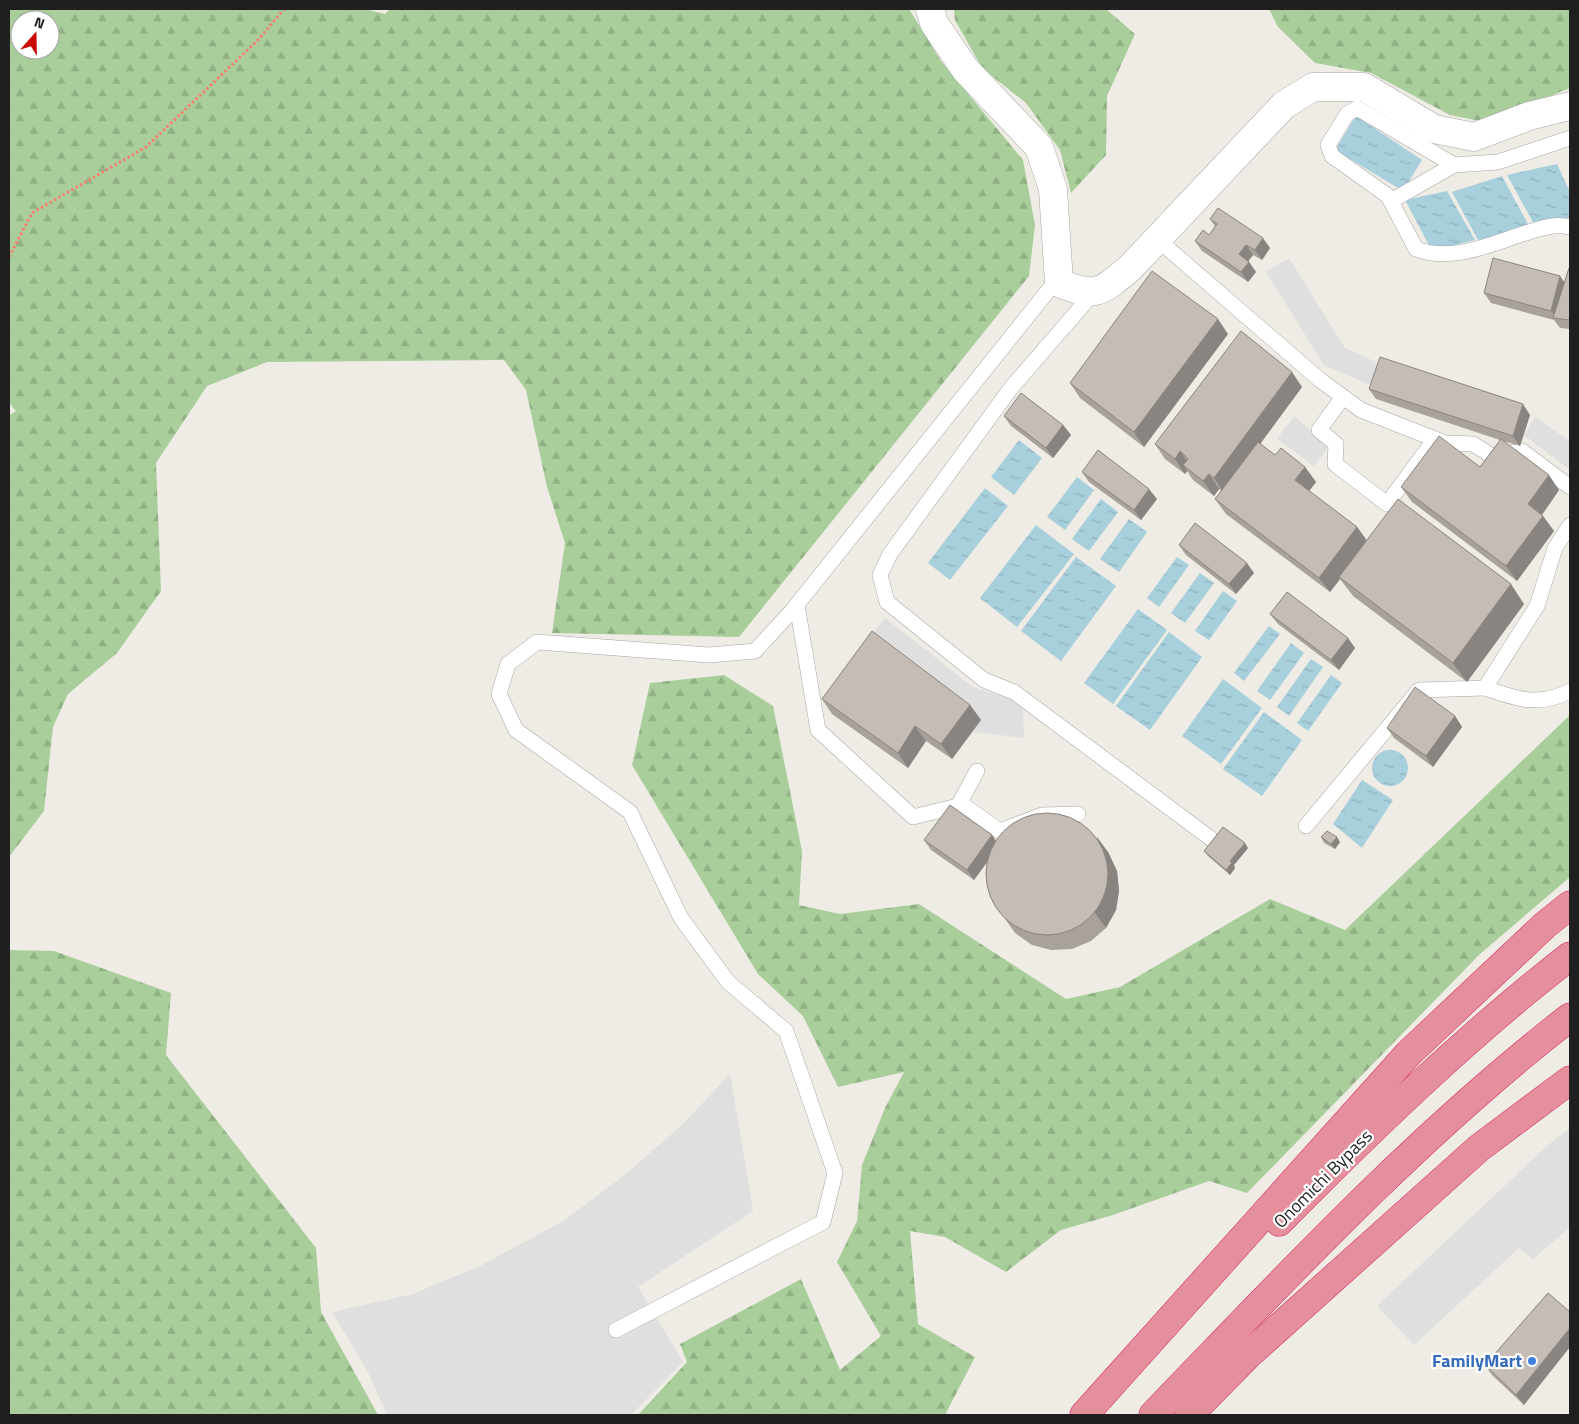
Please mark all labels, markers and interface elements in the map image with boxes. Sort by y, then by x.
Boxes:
north arrow [10,10,60,60]
text: N [31,11,48,34]
street label: Onomichi Bypass [1267,1123,1378,1234]
place label: FamilyMart [1432,1347,1522,1374]
marker: FamilyMart [1526,1355,1538,1367]

